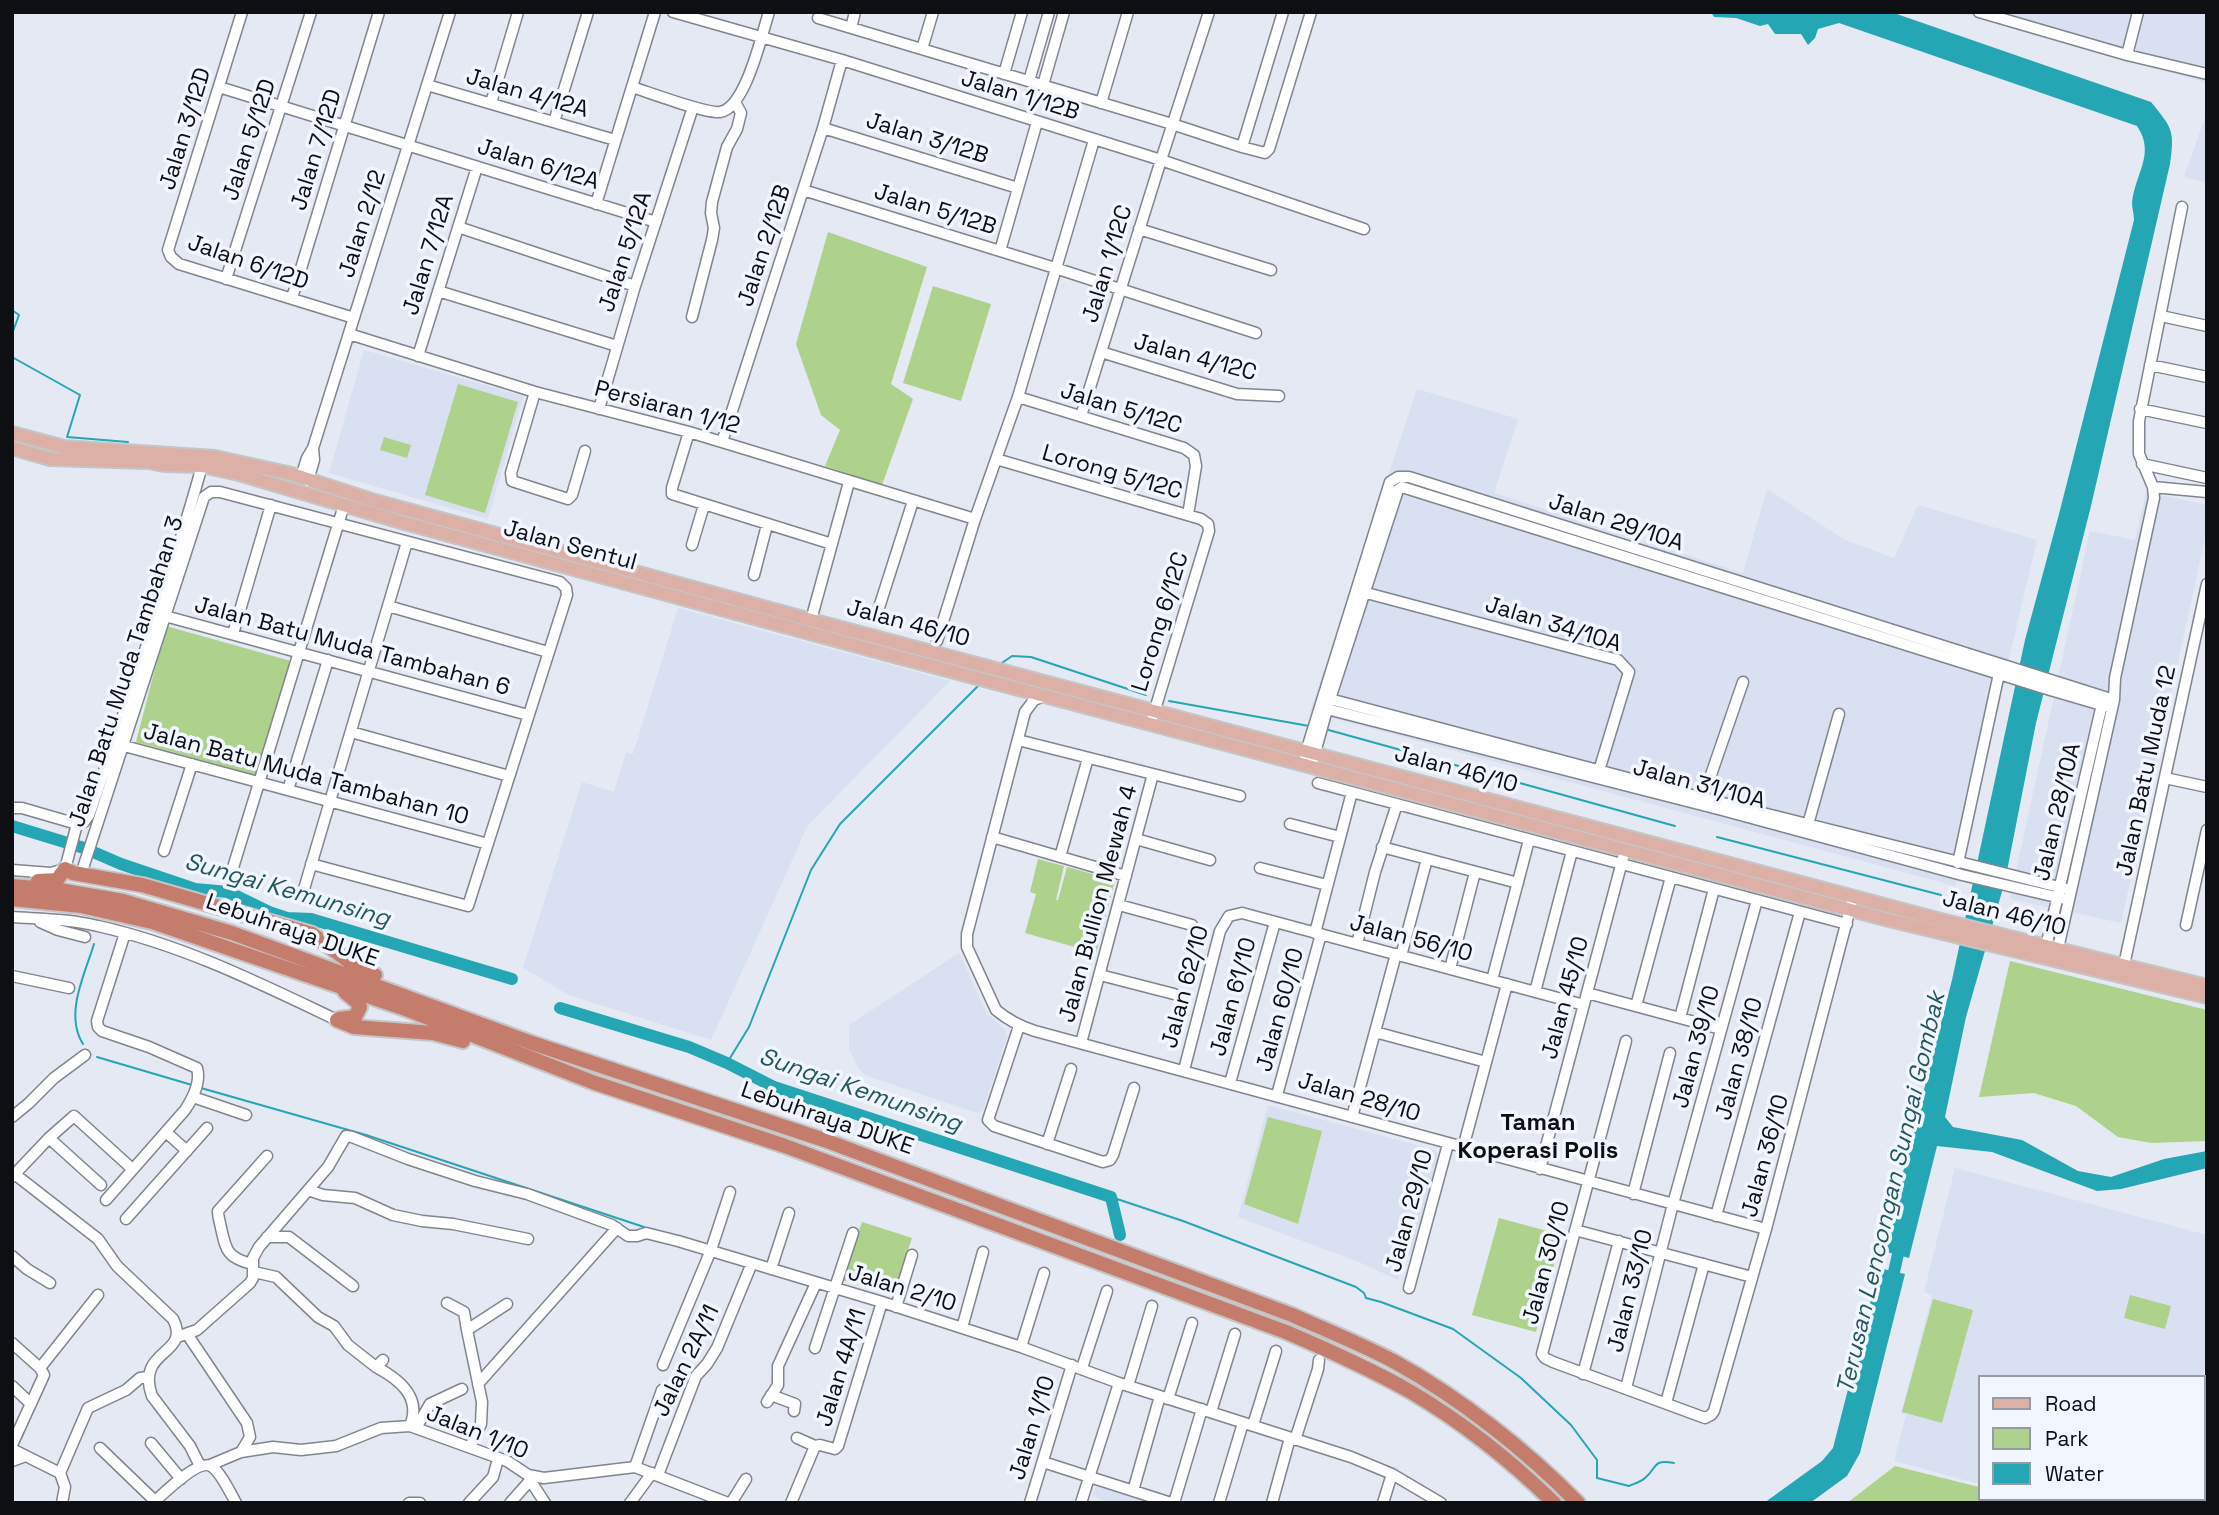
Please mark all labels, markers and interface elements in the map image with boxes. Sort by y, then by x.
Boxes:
street label: Jalan 4/12A [463,63,591,125]
street label: Jalan 3/12D [154,65,218,193]
street label: Jalan 1/12B [958,65,1082,127]
street label: Jalan 5/12D [217,76,283,204]
street label: Jalan 7/12D [285,86,349,214]
street label: Jalan 3/12B [863,107,991,171]
street label: Jalan 6/12A [474,133,602,197]
street label: Jalan 2/12 [334,167,392,281]
street label: Jalan 5/12B [871,178,999,242]
street label: Jalan 2/12B [732,182,798,310]
street label: Jalan 5/12A [593,188,659,316]
street label: Jalan 7/12A [398,191,460,319]
street label: Jalan 1/12C [1077,202,1139,326]
street label: Jalan 6/12D [184,229,312,297]
street label: Jalan 4/12C [1130,328,1260,388]
street label: Persiaran 1/12 [591,375,743,441]
street label: Jalan 5/12C [1057,377,1185,441]
street label: Lorong 5/12C [1039,440,1185,506]
street label: Jalan 29/10A [1545,488,1687,558]
street label: Jalan Batu Muda Tambahan 3 [64,513,190,831]
street label: Jalan Sentul [500,515,640,577]
street label: Lorong 6/12C [1127,549,1195,695]
street label: Jalan 34/10A [1482,591,1624,659]
street label: Jalan Batu Muda Tambahan 6 [191,592,513,702]
street label: Jalan 46/10 [843,594,973,654]
street label: Jalan Batu Muda 12 [2111,663,2183,879]
street label: Jalan Batu Muda Tambahan 10 [140,718,472,832]
street label: Jalan 46/10 [1391,740,1521,800]
street label: Jalan 28/10A [2029,740,2087,884]
street label: Jalan 31/10A [1630,754,1768,816]
street label: Jalan Bullion Mewah 4 [1054,782,1144,1026]
water label: Sungai Kemunsing [181,848,393,934]
street label: Jalan 46/10 [1939,885,2069,943]
street label: Lebuhraya DUKE [202,888,382,974]
street label: Jalan 56/10 [1347,909,1475,969]
street label: Jalan 62/10 [1156,923,1216,1051]
street label: Jalan 45/10 [1536,933,1596,1063]
street label: Jalan 61/10 [1205,935,1263,1059]
street label: Jalan 60/10 [1251,945,1311,1075]
street label: Jalan 39/10 [1667,983,1727,1111]
water label: Terusan Lencongan Sungai Gombak [1832,989,1952,1397]
street label: Jalan 38/10 [1710,994,1770,1124]
water label: Sungai Kemunsing [755,1043,965,1139]
street label: Jalan 28/10 [1295,1067,1423,1129]
street label: Lebuhraya DUKE [737,1076,917,1162]
street label: Jalan 36/10 [1736,1092,1796,1220]
district label: Taman Koperasi Polis [1458,1109,1618,1165]
street label: Jalan 29/10 [1380,1147,1440,1275]
street label: Jalan 30/10 [1517,1198,1577,1328]
street label: Jalan 33/10 [1602,1227,1660,1355]
street label: Jalan 2/10 [844,1259,960,1319]
street label: Jalan 2A/11 [648,1300,726,1422]
street label: Jalan 4A/11 [811,1306,873,1430]
street label: Jalan 1/10 [1004,1372,1062,1484]
legend [1978,1375,2205,1501]
text: Road [2045,1390,2097,1417]
street label: Jalan 1/10 [422,1400,532,1466]
text: Park [2045,1425,2089,1452]
text: Water [2045,1460,2104,1487]

